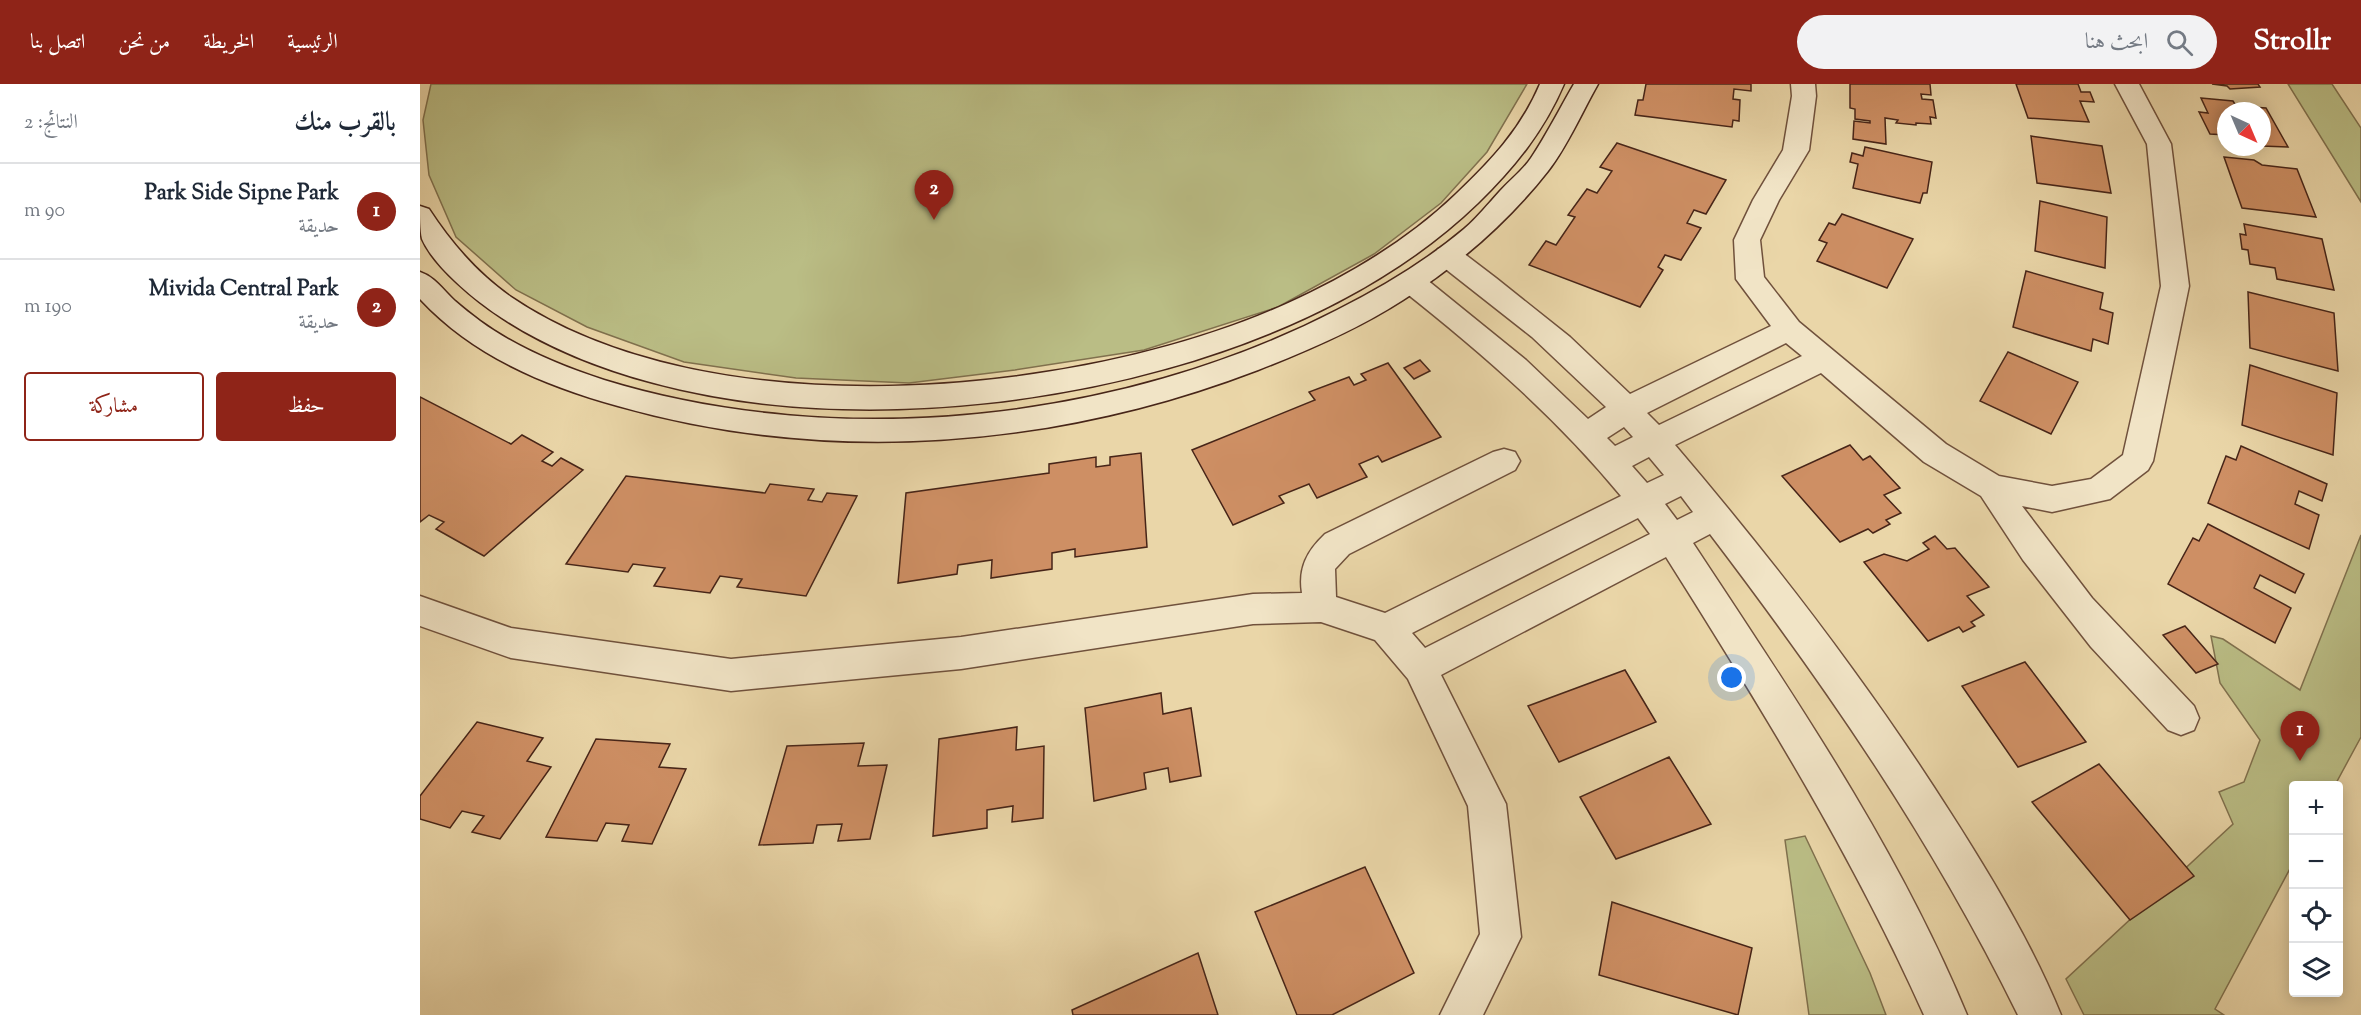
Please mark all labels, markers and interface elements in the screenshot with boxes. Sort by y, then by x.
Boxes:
search box [1797,15,2217,69]
text: Strollr [2253,22,2331,62]
icon: search [2163,26,2196,59]
text: ابحث هنا [2085,27,2148,59]
text: اتصل بنا [30,28,85,58]
text: من نحن [118,28,170,58]
text: الخريطة [203,28,254,58]
text: الرئيسية [287,28,338,58]
north arrow [2217,102,2271,156]
text: بالقرب منك [294,105,396,142]
text: النتائج: 2 [24,109,78,138]
pin: 2 [914,170,954,220]
text: Park Side Sipne Park [145,178,339,210]
text: 90 m [24,197,65,226]
text: 1 [373,197,380,226]
text: حديقة [299,213,339,242]
text: Mivida Central Park [149,274,339,306]
text: 190 m [24,293,72,322]
text: 2 [372,293,381,322]
text: حديقة [299,309,339,338]
button: مشاركة [24,372,204,441]
button: حفظ [216,372,396,441]
your location [1717,663,1746,692]
pin: 1 [2280,712,2320,761]
map controls [2289,781,2343,997]
button: + [2289,781,2343,835]
button: − [2289,835,2343,889]
button: locate [2289,889,2343,943]
button: layers [2289,943,2343,997]

